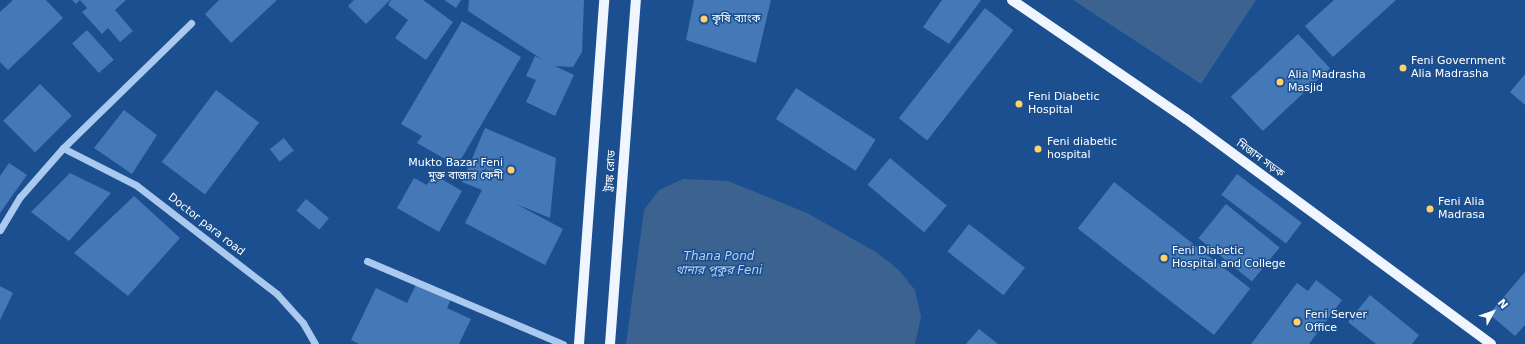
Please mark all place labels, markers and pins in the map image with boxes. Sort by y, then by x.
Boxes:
place label: কৃষি ব্যাংক [712,12,760,26]
marker: কৃষি ব্যাংক [699,14,709,24]
place label: Feni Government Alia Madrasha [1411,55,1506,81]
marker: Feni Government Alia Madrasha [1398,63,1408,73]
place label: Alia Madrasha Masjid [1288,69,1366,95]
marker: Alia Madrasha Masjid [1275,77,1285,87]
place label: Feni Diabetic Hospital [1028,91,1099,117]
marker: Feni Diabetic Hospital [1013,98,1025,110]
place label: Feni diabetic hospital [1047,136,1117,162]
marker: Feni diabetic hospital [1032,143,1044,155]
place label: Mukto Bazar Feni মুক্ত বাজার ফেনী [408,157,503,183]
marker: Mukto Bazar Feni মুক্ত বাজার ফেনী [506,165,516,175]
place label: Feni Alia Madrasa [1438,196,1485,222]
marker: Feni Alia Madrasa [1425,204,1435,214]
place label: Feni Diabetic Hospital and College [1172,245,1286,271]
marker: Feni Diabetic Hospital and College [1159,253,1169,263]
place label: Feni Server Office [1305,309,1367,335]
marker: Feni Server Office [1292,317,1302,327]

